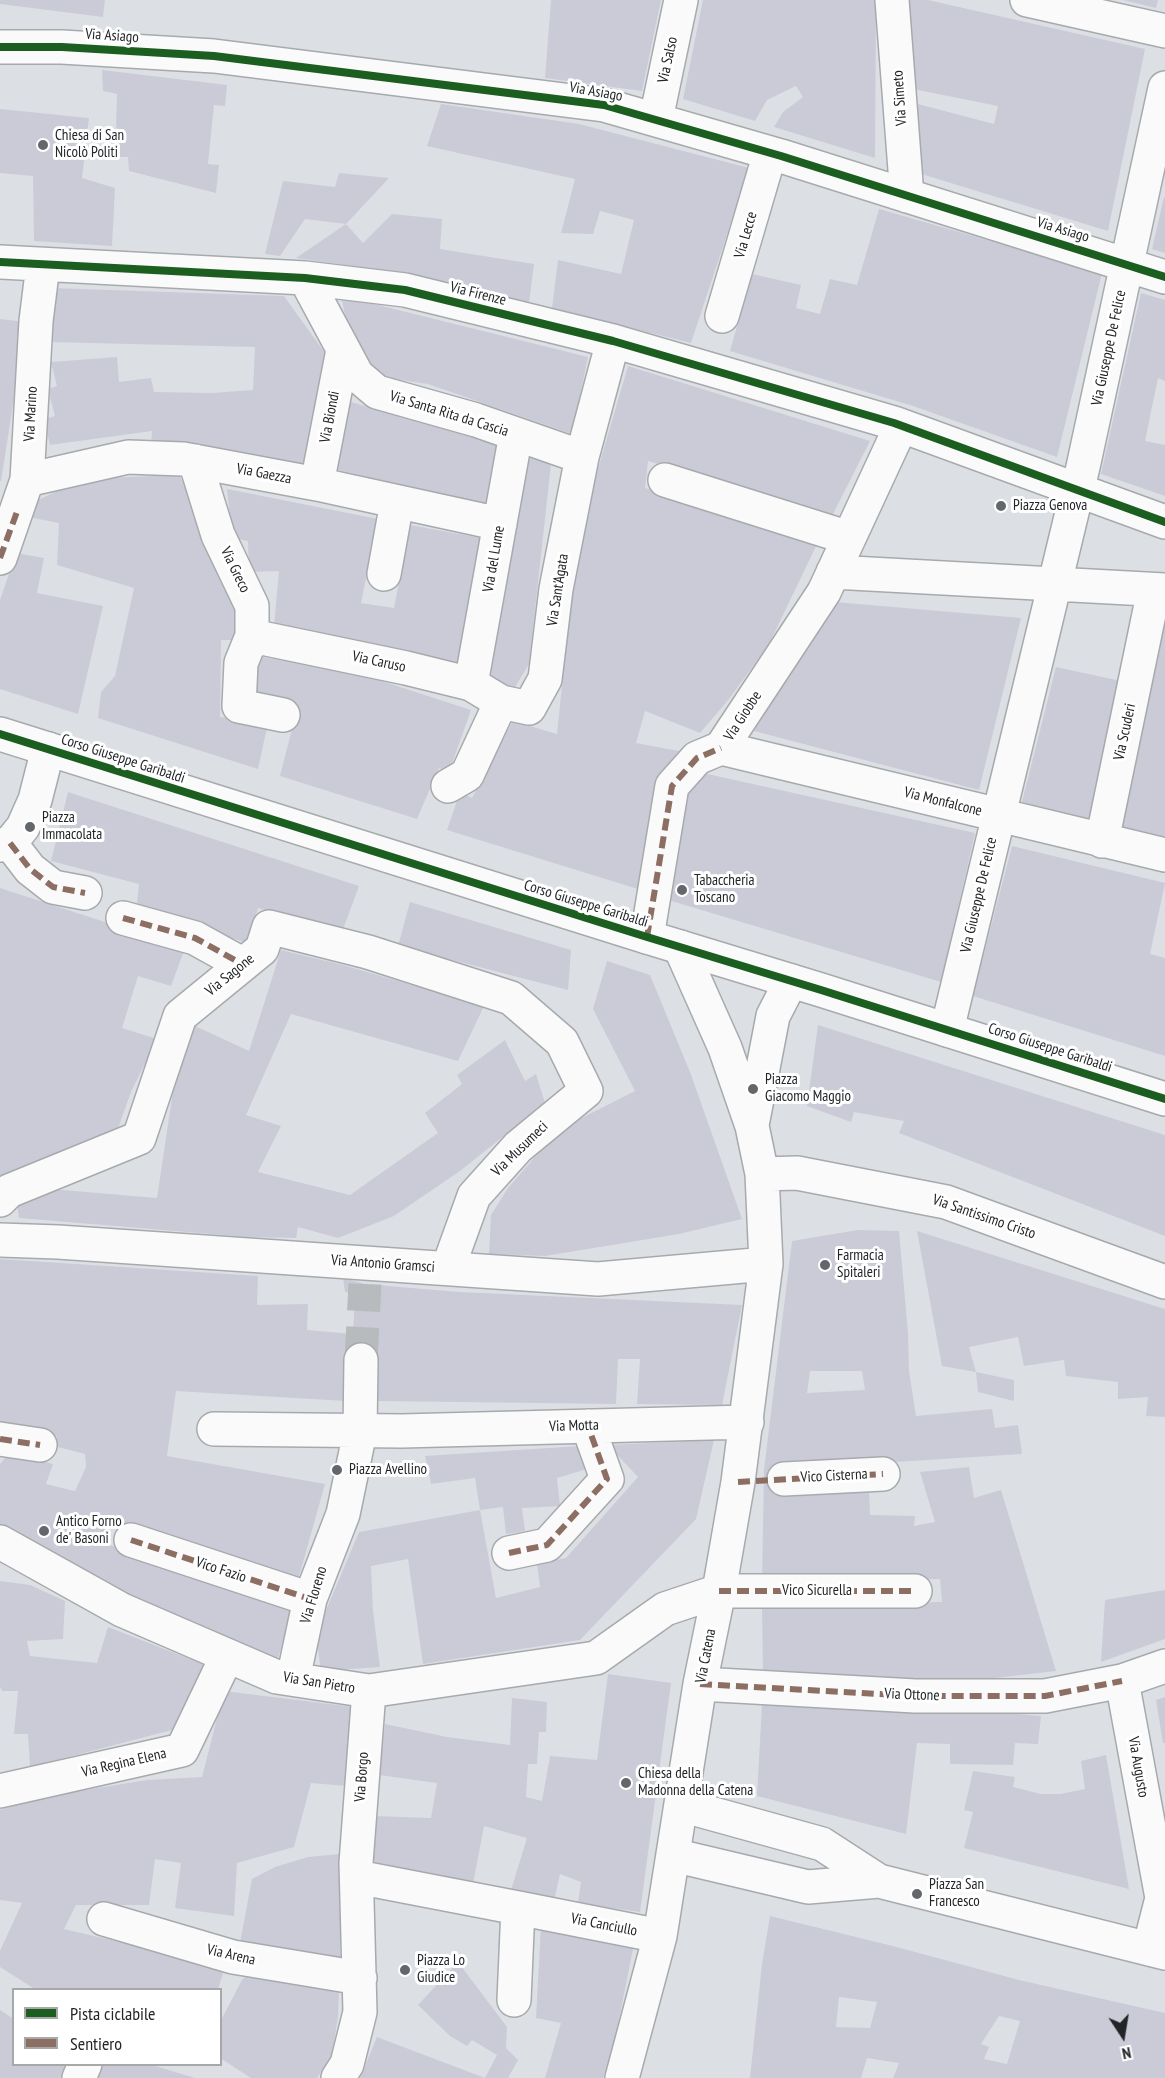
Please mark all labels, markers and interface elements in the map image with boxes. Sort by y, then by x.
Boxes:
street label: Via Asiago [85,25,139,47]
street label: Via Salso [654,35,682,85]
street label: Via Simeto [889,70,911,126]
street label: Via Asiago [568,78,624,106]
place label: Chiesa di San Nicolò Politi [55,127,124,162]
marker: Chiesa di San Nicolò Politi [36,138,50,152]
street label: Via Lecce [731,210,761,260]
street label: Via Asiago [1035,214,1091,246]
street label: Via Firenze [448,278,508,310]
street label: Via Giuseppe De Felice [1088,288,1130,408]
street label: Via Marino [21,386,41,442]
street label: Via Santa Rita da Cascia [387,387,511,441]
street label: Via Biondi [316,390,344,444]
street label: Via Gaezza [235,460,293,488]
place label: Piazza Genova [1013,497,1087,515]
marker: Piazza Genova [994,499,1008,513]
street label: Via del Lume [479,524,509,594]
street label: Via Greco [216,544,254,596]
street label: Via Sant'Agata [543,552,573,628]
street label: Via Caruso [351,648,407,676]
street label: Via Giobbe [720,688,766,744]
street label: Via Scuderi [1110,702,1140,762]
street label: Corso Giuseppe Garibaldi [59,730,187,788]
street label: Via Monfalcone [902,784,984,820]
place label: Piazza Immacolata [42,809,102,844]
marker: Piazza Immacolata [23,820,37,834]
street label: Via Giuseppe De Felice [957,836,1001,954]
place label: Tabaccheria Toscano [694,872,755,907]
street label: Corso Giuseppe Garibaldi [522,877,650,931]
marker: Tabaccheria Toscano [675,883,689,897]
street label: Via Sagone [202,950,258,1000]
street label: Corso Giuseppe Garibaldi [986,1019,1114,1077]
place label: Piazza Giacomo Maggio [765,1071,851,1106]
marker: Piazza Giacomo Maggio [746,1082,760,1096]
street label: Via Musumeci [488,1118,552,1180]
street label: Via Santissimo Cristo [930,1191,1038,1243]
place label: Farmacia Spitaleri [837,1247,884,1282]
street label: Via Antonio Gramsci [331,1251,435,1277]
marker: Farmacia Spitaleri [818,1258,832,1272]
street label: Via Motta [549,1416,599,1436]
place label: Piazza Avellino [349,1461,427,1479]
marker: Piazza Avellino [330,1463,344,1477]
street label: Vico Cisterna [800,1465,868,1487]
place label: Antico Forno de' Basoni [56,1513,122,1548]
marker: Antico Forno de' Basoni [37,1524,51,1538]
street label: Vico Fazio [193,1553,249,1587]
street label: Via Floreno [297,1564,331,1626]
street label: Vico Sicurella [782,1582,852,1600]
street label: Via Catena [692,1627,720,1685]
street label: Via San Pietro [282,1668,356,1698]
street label: Via Ottone [884,1685,940,1705]
street label: Via Augusto [1124,1735,1152,1799]
street label: Via Regina Elena [80,1745,168,1781]
street label: Via Borgo [351,1751,373,1803]
place label: Chiesa della Madonna della Catena [638,1765,753,1800]
marker: Chiesa della Madonna della Catena [619,1776,633,1790]
place label: Piazza San Francesco [929,1876,984,1911]
marker: Piazza San Francesco [910,1887,924,1901]
street label: Via Canciullo [569,1910,639,1940]
street label: Via Arena [205,1941,257,1969]
place label: Piazza Lo Giudice [417,1952,465,1987]
marker: Piazza Lo Giudice [398,1963,412,1977]
legend [12,1988,222,2066]
text: Pista ciclabile [70,2002,156,2025]
north arrow [1093,2006,1153,2066]
text: Sentiero [70,2032,122,2055]
text: N [1120,2043,1133,2064]

